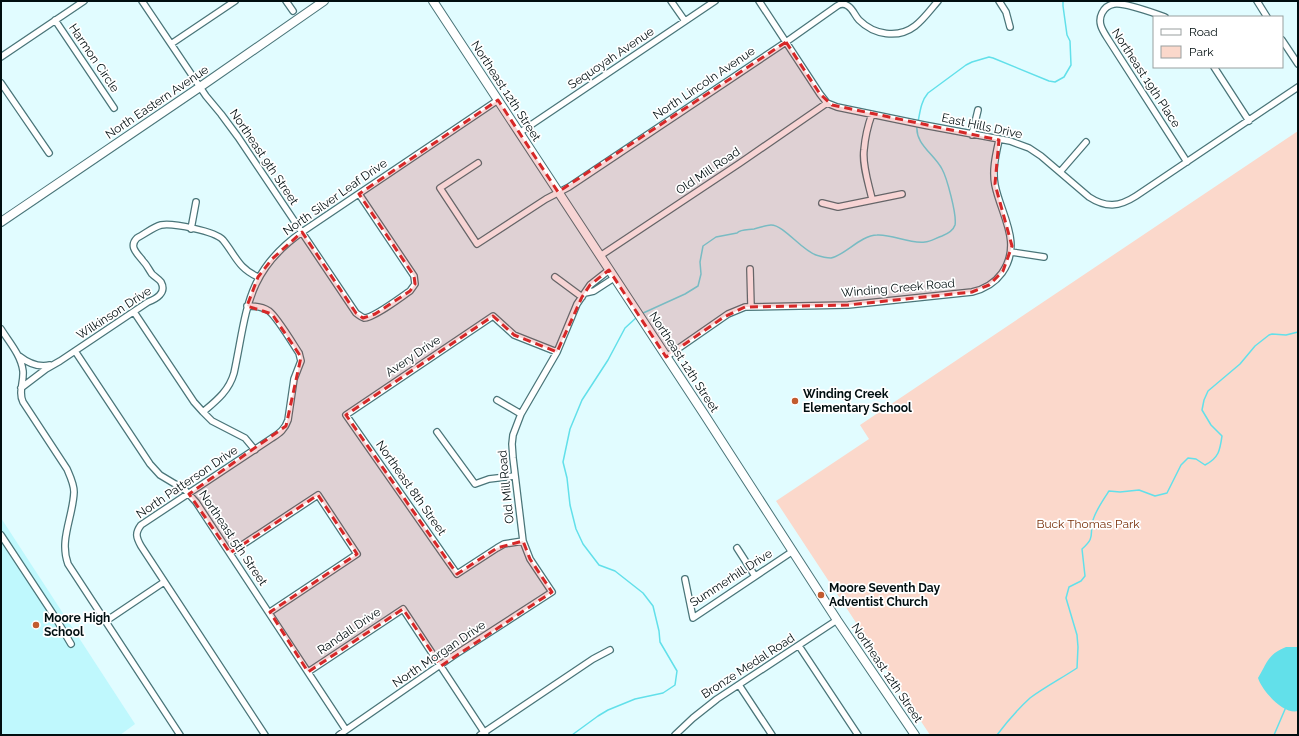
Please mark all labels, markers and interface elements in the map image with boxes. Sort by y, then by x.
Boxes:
legend [1153,16,1283,68]
street label: Harmon Circle [66,21,122,95]
street label: Sequoyah Avenue [565,24,657,92]
text: Road [1189,25,1218,39]
street label: Northeast 19th Place [1109,26,1183,130]
street label: Northeast 12th Street [468,38,544,144]
street label: North Lincoln Avenue [650,44,758,122]
text: Park [1189,45,1214,59]
street label: North Eastern Avenue [103,62,211,142]
street label: Northeast 9th Street [227,107,301,207]
street label: East Hills Drive [940,111,1024,141]
street label: Old Mill Road [673,145,743,197]
street label: North Silver Leaf Drive [280,156,390,238]
street label: Winding Creek Road [840,276,956,300]
street label: Wilkinson Drive [74,284,154,342]
street label: Northeast 12th Street [646,309,722,415]
street label: Avery Drive [383,333,443,379]
place label: Winding Creek Elementary School [803,387,912,415]
marker: Winding Creek Elementary School [790,396,800,406]
street label: Northeast 8th Street [373,438,449,538]
street label: North Patterson Drive [134,443,240,521]
street label: Old Mill Road [495,449,517,525]
street label: Northeast 5th Street [196,488,270,588]
park label: Buck Thomas Park [1036,517,1140,531]
street label: Summerhill Drive [687,546,775,610]
place label: Moore Seventh Day Adventist Church [829,581,940,609]
marker: Moore Seventh Day Adventist Church [816,590,826,600]
street label: Randall Drive [315,605,383,657]
place label: Moore High School [44,611,110,639]
street label: North Morgan Drive [390,618,488,690]
marker: Moore High School [31,620,41,630]
street label: Northeast 12th Street [849,621,925,725]
street label: Bronze Medal Road [699,631,797,701]

